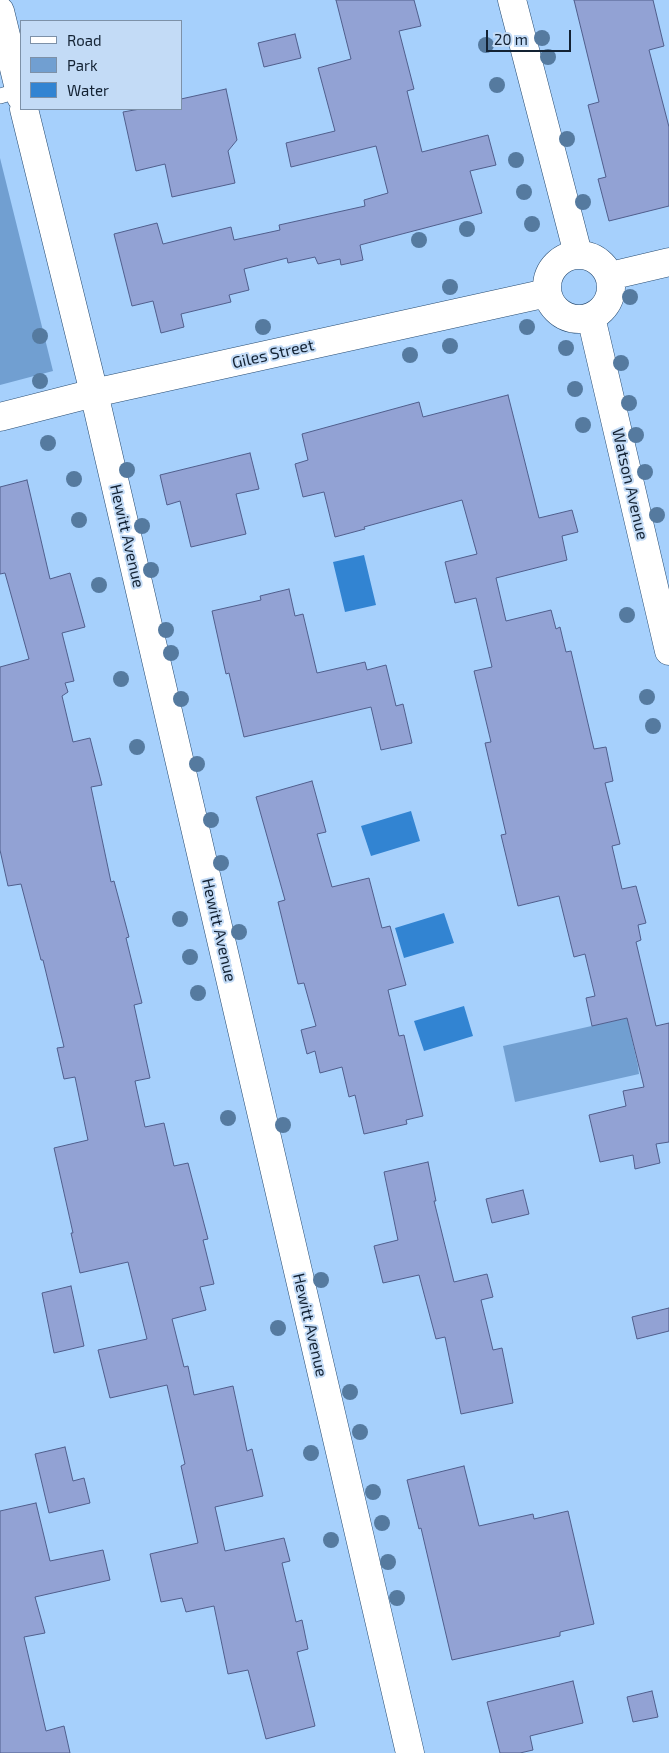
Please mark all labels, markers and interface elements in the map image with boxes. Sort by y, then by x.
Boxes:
legend [20,20,182,110]
scale bar [489,20,574,52]
text: 20 m [494,30,528,48]
text: Road [67,31,102,49]
text: Park [67,56,98,74]
text: Water [67,81,109,99]
street label: Giles Street [230,335,316,373]
street label: Watson Avenue [608,427,652,541]
street label: Hewitt Avenue [106,482,148,590]
street label: Hewitt Avenue [198,876,240,984]
street label: Hewitt Avenue [289,1271,331,1379]

